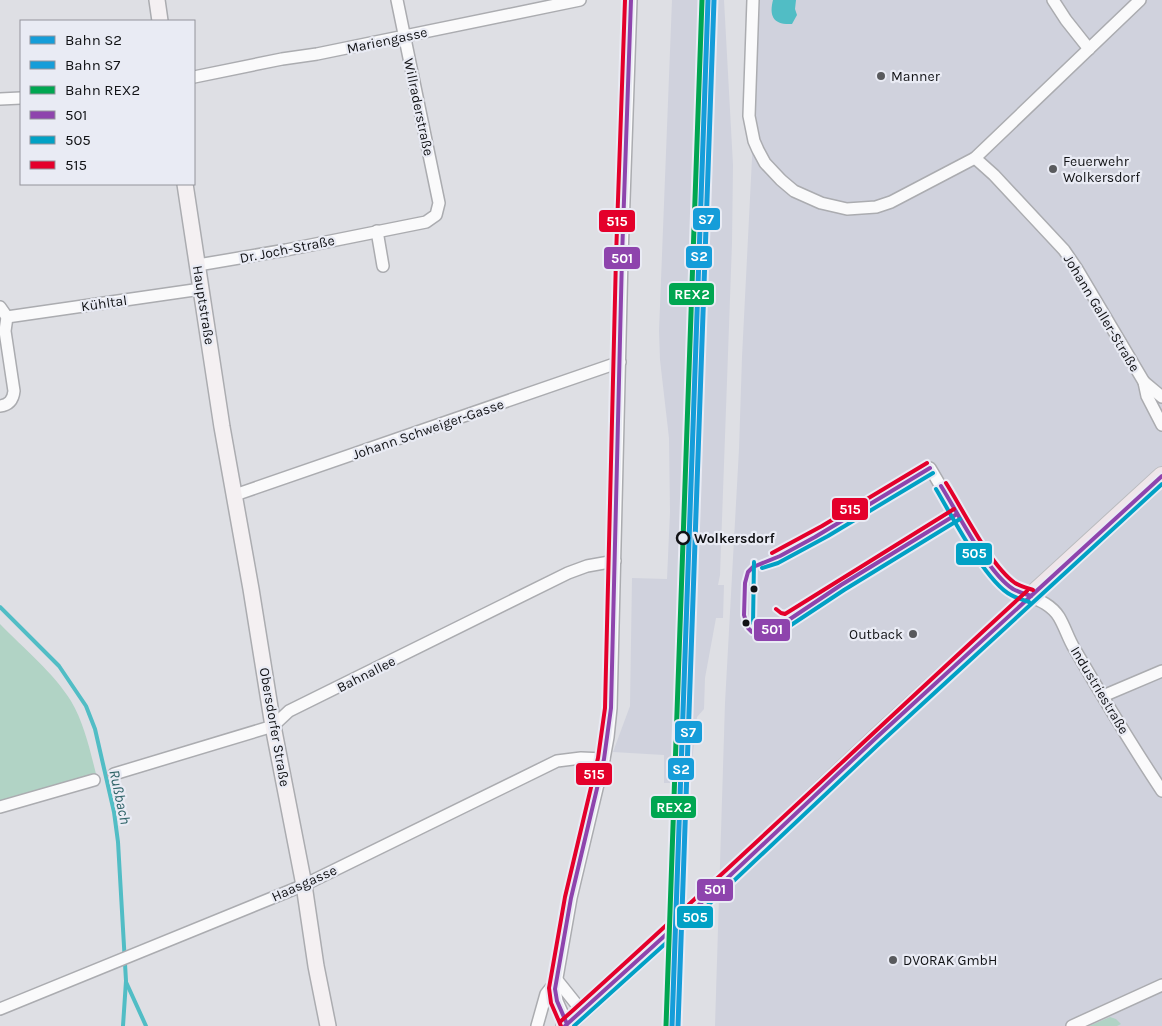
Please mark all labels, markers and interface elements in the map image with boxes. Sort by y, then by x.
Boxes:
legend [20,20,195,185]
street label: Mariengasse [345,24,429,57]
text: Bahn S2 [65,31,122,49]
text: Bahn S7 [65,56,120,74]
street label: Willraderstraße [400,57,437,157]
place label: Manner [891,68,941,85]
marker: Manner [875,70,887,82]
text: Bahn REX2 [65,81,140,99]
text: 501 [65,106,87,124]
text: 505 [65,131,91,149]
place label: Feuerwehr Wolkersdorf [1063,153,1140,186]
text: 515 [65,156,87,174]
marker: Feuerwehr Wolkersdorf [1047,163,1059,175]
line badge: S7 [692,207,721,231]
line badge: 515 [598,209,636,233]
text: S7 [698,211,714,228]
text: 515 [606,213,628,230]
street label: Dr. Joch-Straße [238,232,336,267]
line badge: S2 [685,245,713,269]
line badge: 501 [603,246,641,270]
text: S2 [690,248,708,265]
text: 501 [611,250,633,267]
street label: Johann Galler-Straße [1060,252,1143,375]
street label: Hauptstraße [189,264,218,346]
line badge: REX2 [668,282,715,306]
text: REX2 [674,286,710,303]
street label: Kühltal [80,292,128,315]
street label: Johann Schweiger-Gasse [350,396,506,463]
line badge: 515 [831,497,869,521]
text: 515 [839,501,861,518]
place label: Wolkersdorf [694,530,775,547]
marker: Wolkersdorf [676,531,690,545]
line badge: 505 [955,542,993,566]
text: 505 [961,545,987,562]
unlabelled marker [749,584,759,594]
unlabelled marker [741,618,751,628]
line badge: 501 [753,618,791,642]
text: 501 [761,621,783,638]
place label: Outback [849,626,903,643]
marker: Outback [907,628,919,640]
street label: Industriestraße [1067,643,1132,737]
street label: Bahnallee [334,653,398,696]
street label: Obersdorfer Straße [256,666,293,788]
line badge: S7 [674,720,703,744]
text: S7 [680,724,696,741]
line badge: S2 [667,757,695,781]
text: S2 [672,761,690,778]
line badge: 515 [575,762,613,786]
text: 515 [583,766,605,783]
water label: Rußbach [105,768,135,826]
line badge: REX2 [650,795,697,819]
text: REX2 [656,799,692,816]
street label: Haasgasse [269,862,339,905]
line badge: 501 [696,878,734,902]
text: 501 [704,881,726,898]
line badge: 505 [676,905,714,929]
text: 505 [682,909,708,926]
place label: DVORAK GmbH [903,952,997,969]
marker: DVORAK GmbH [887,954,899,966]

